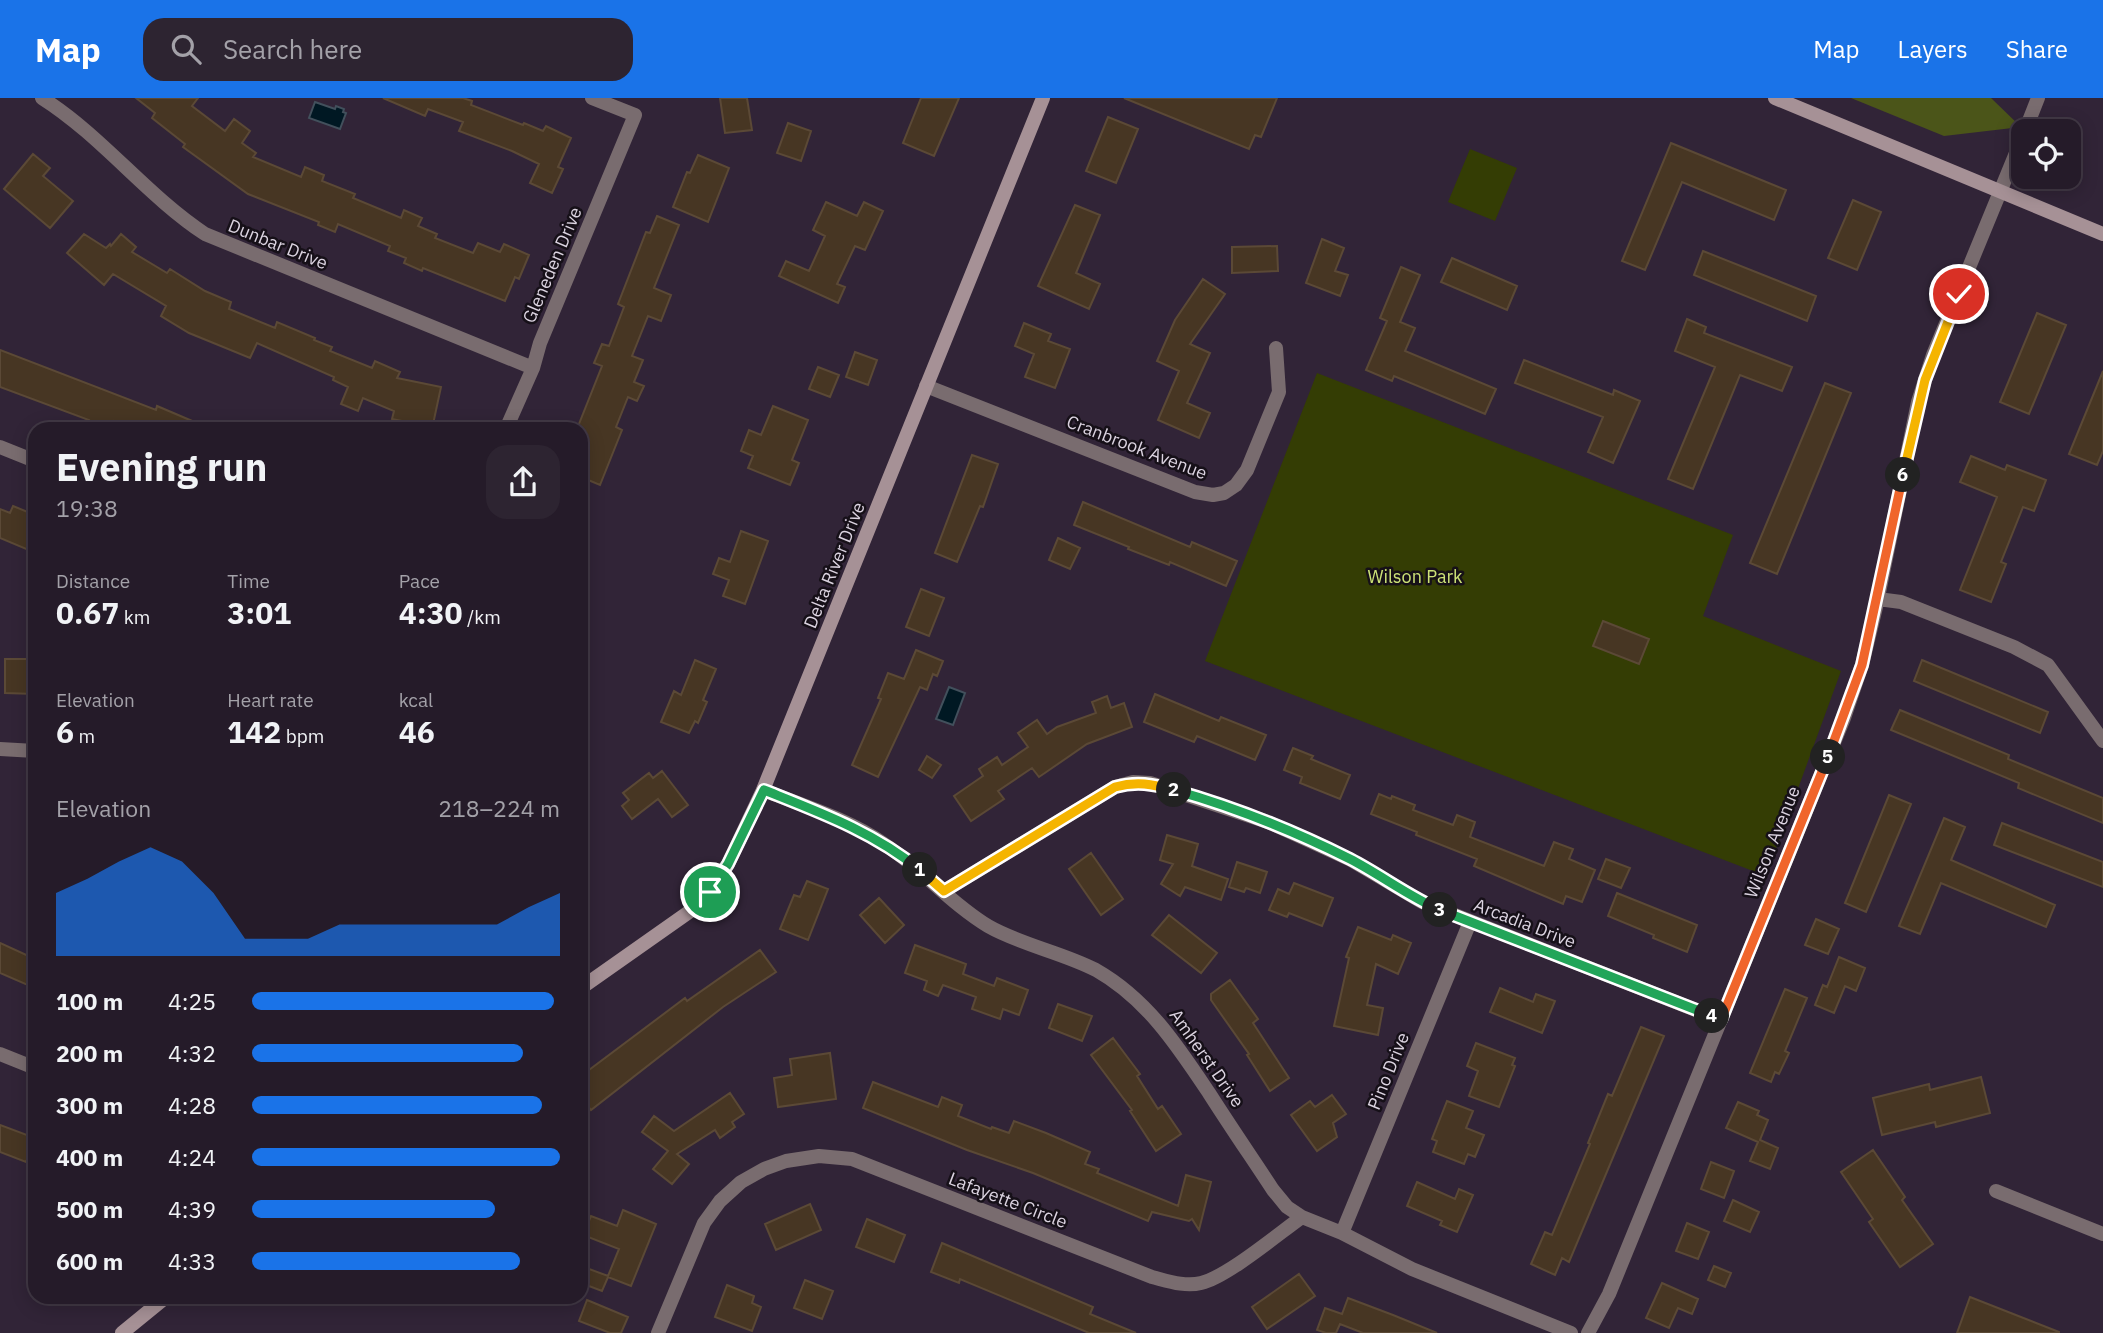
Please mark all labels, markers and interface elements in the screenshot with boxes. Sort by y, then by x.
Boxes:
search box [143,18,633,81]
text: Map [35,28,101,71]
icon: search [167,30,205,68]
text: Search here [223,32,362,66]
text: Map [1813,33,1860,65]
text: Layers [1898,33,1968,65]
text: Share [2006,33,2068,65]
map controls [2011,119,2081,189]
button: locate [2011,119,2081,189]
street label: Gleneden Drive [517,203,587,327]
street label: Dunbar Drive [225,214,331,274]
pin [1929,264,1989,324]
icon: check [1940,275,1978,313]
street label: Cranbrook Avenue [1064,410,1211,484]
text: Evening run [56,442,267,491]
button: share [486,445,560,519]
pin: 6 [1885,458,1920,492]
text: 6 [1897,462,1908,486]
text: 19:38 [56,493,118,523]
street label: Delta River Drive [798,498,870,632]
park label: Wilson Park [1367,565,1463,588]
text: Distance [56,569,130,593]
text: Time [227,569,270,593]
text: Pace [399,569,440,593]
text: 0.67 [56,593,119,632]
text: 3:01 [227,593,291,632]
text: 4:30 [399,593,463,632]
text: km [119,605,150,629]
text: /km [463,605,501,629]
text: Elevation [56,688,135,712]
text: Heart rate [227,688,314,712]
text: kcal [399,688,433,712]
text: 6 [56,712,74,751]
text: 142 [227,712,281,751]
text: 46 [399,712,435,751]
text: m [74,724,95,748]
text: bpm [281,724,324,748]
pin: 5 [1811,740,1846,774]
text: 5 [1822,744,1833,768]
pin: 2 [1156,772,1192,808]
text: 2 [1168,777,1179,801]
street label: Wilson Avenue [1739,782,1805,901]
text: Elevation [56,793,151,823]
text: 218–224 m [438,793,560,823]
pin: 1 [902,852,937,888]
text: 1 [914,857,925,881]
pin [680,862,740,922]
icon: arrive [691,873,729,911]
pin: 3 [1422,892,1458,928]
street label: Arcadia Drive [1471,893,1579,953]
text: 3 [1434,897,1445,921]
text: 100 m [56,986,123,1016]
text: 4:25 [168,986,216,1016]
pin: 4 [1694,998,1730,1034]
text: 4 [1706,1003,1717,1027]
street label: Amherst Drive [1165,1004,1249,1112]
street label: Pino Drive [1362,1029,1414,1113]
text: 200 m [56,1038,123,1068]
text: 4:32 [168,1038,216,1068]
text: 300 m [56,1090,123,1120]
text: 4:28 [168,1090,216,1120]
text: 400 m [56,1142,123,1172]
text: 4:24 [168,1142,216,1172]
street label: Lafayette Circle [945,1167,1071,1233]
text: 500 m [56,1194,123,1224]
text: 4:39 [168,1194,216,1224]
text: 600 m [56,1246,123,1276]
text: 4:33 [168,1246,216,1276]

